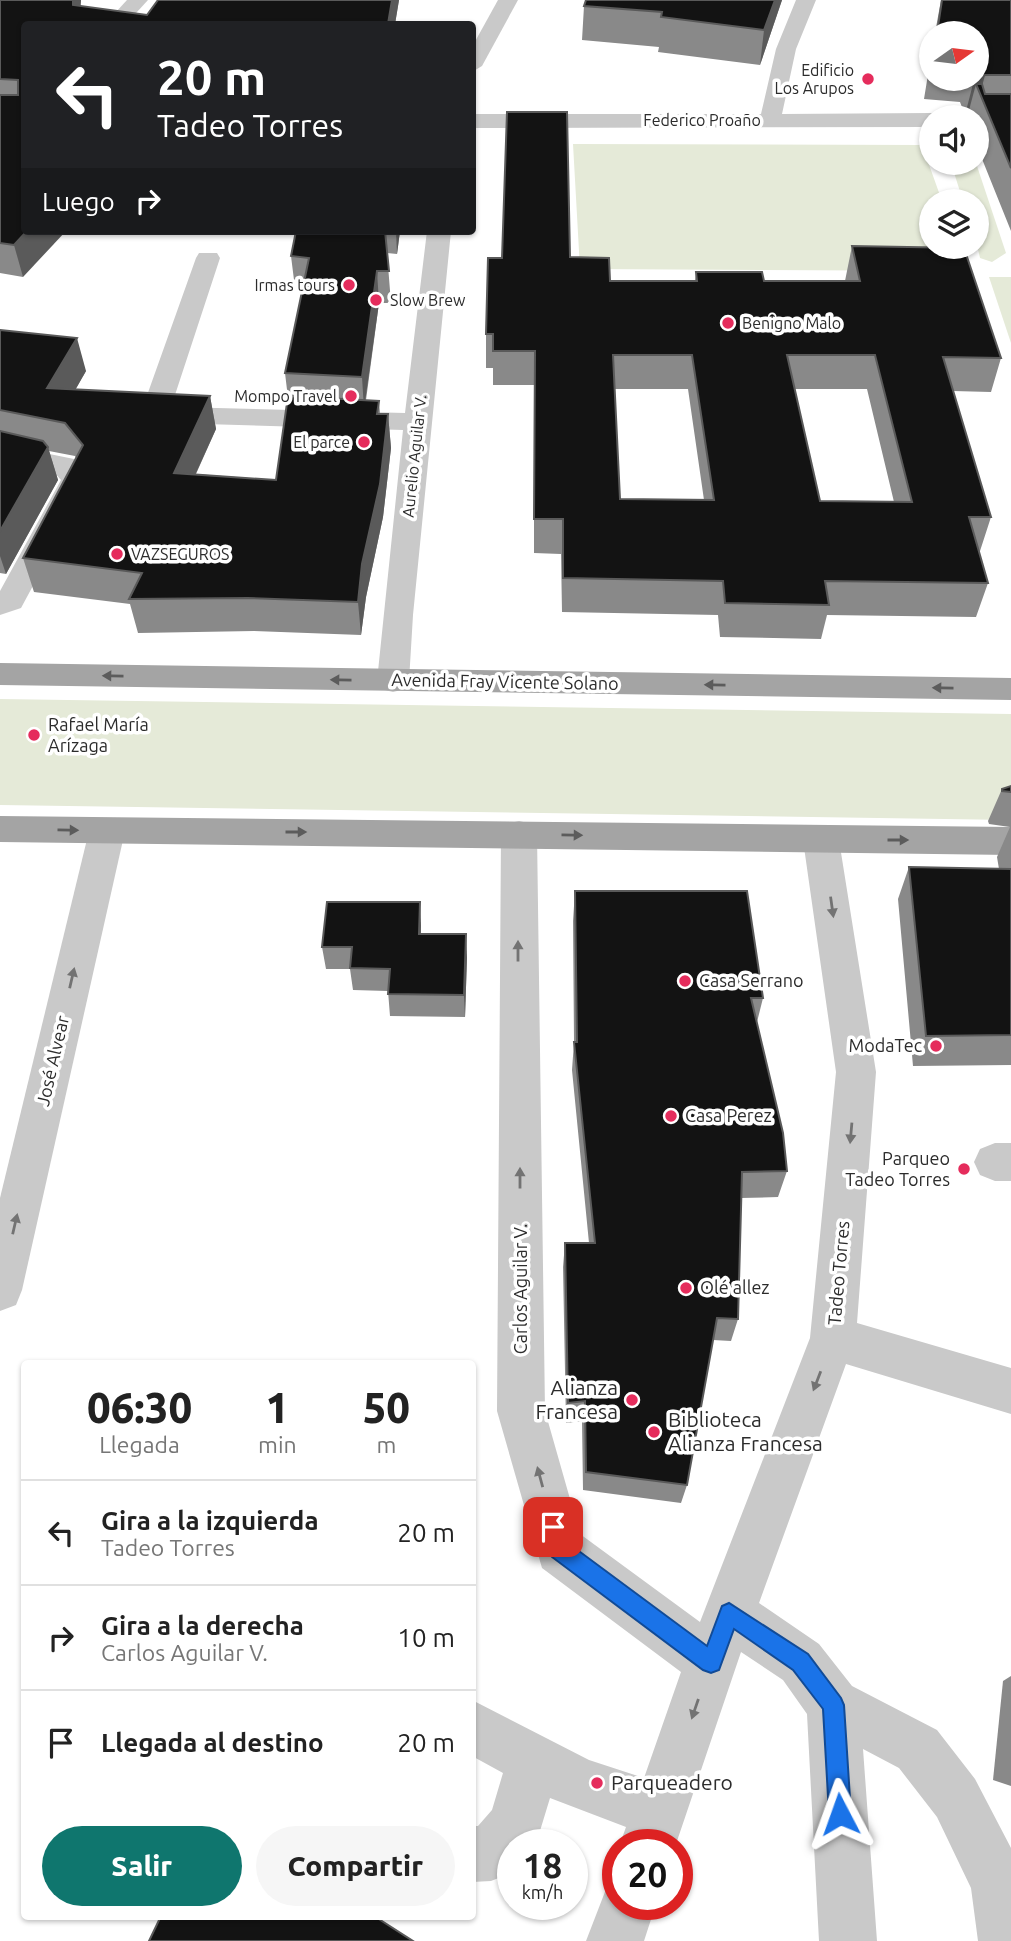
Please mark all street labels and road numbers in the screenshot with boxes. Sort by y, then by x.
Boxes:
street label: Federico Proaño [643,111,761,129]
street label: Aurelio Aguilar V. [399,394,429,518]
street label: Avenida Fray Vicente Solano [391,669,619,693]
street label: José Alvear [32,1013,72,1108]
street label: Tadeo Torres [823,1220,853,1326]
street label: Carlos Aguilar V. [510,1224,530,1354]

